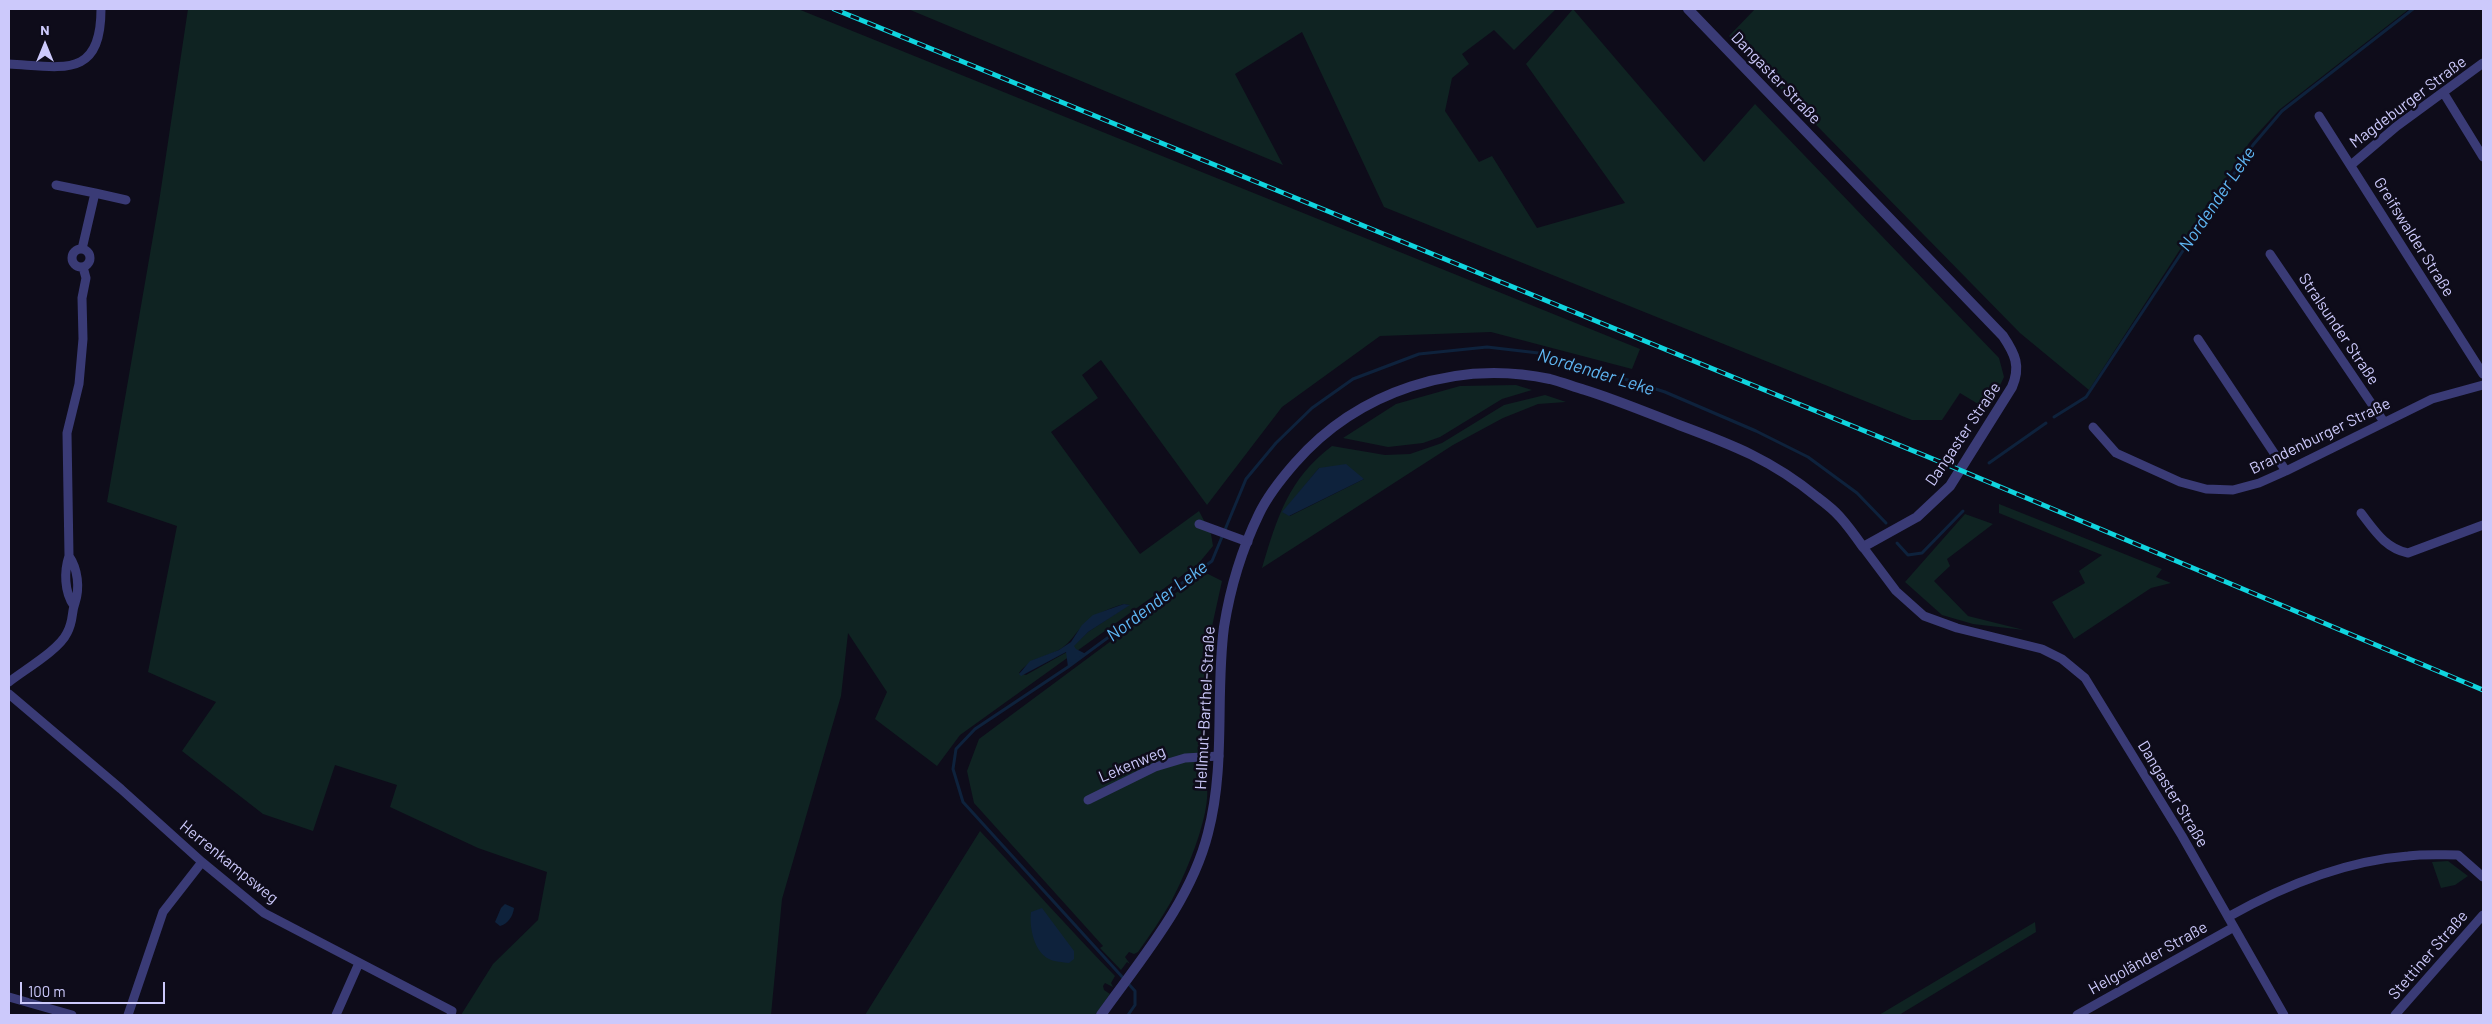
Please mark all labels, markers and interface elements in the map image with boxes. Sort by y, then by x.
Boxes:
north arrow [20,20,70,70]
text: N [40,21,50,38]
street label: Dangaster Straße [1727,28,1825,128]
street label: Magdeburger Straße [2346,52,2470,152]
water label: Nordender Leke [2174,143,2260,255]
street label: Greifswalder Straße [2370,174,2458,300]
street label: Stralsunder Straße [2295,270,2383,388]
water label: Nordender Leke [1535,344,1657,400]
street label: Dangaster Straße [1921,379,2005,489]
street label: Brandenburger Straße [2247,394,2393,478]
water label: Nordender Leke [1102,556,1212,646]
street label: Hellmut-Barthel-Straße [1191,626,1219,790]
street label: Dangaster Straße [2134,737,2212,851]
street label: Lekenweg [1096,741,1168,787]
street label: Herrenkampsweg [176,816,282,908]
street label: Stettiner Straße [2384,907,2472,1003]
street label: Helgoländer Straße [2085,917,2211,999]
scale bar [22,972,168,1004]
text: 100 m [28,982,66,1000]

